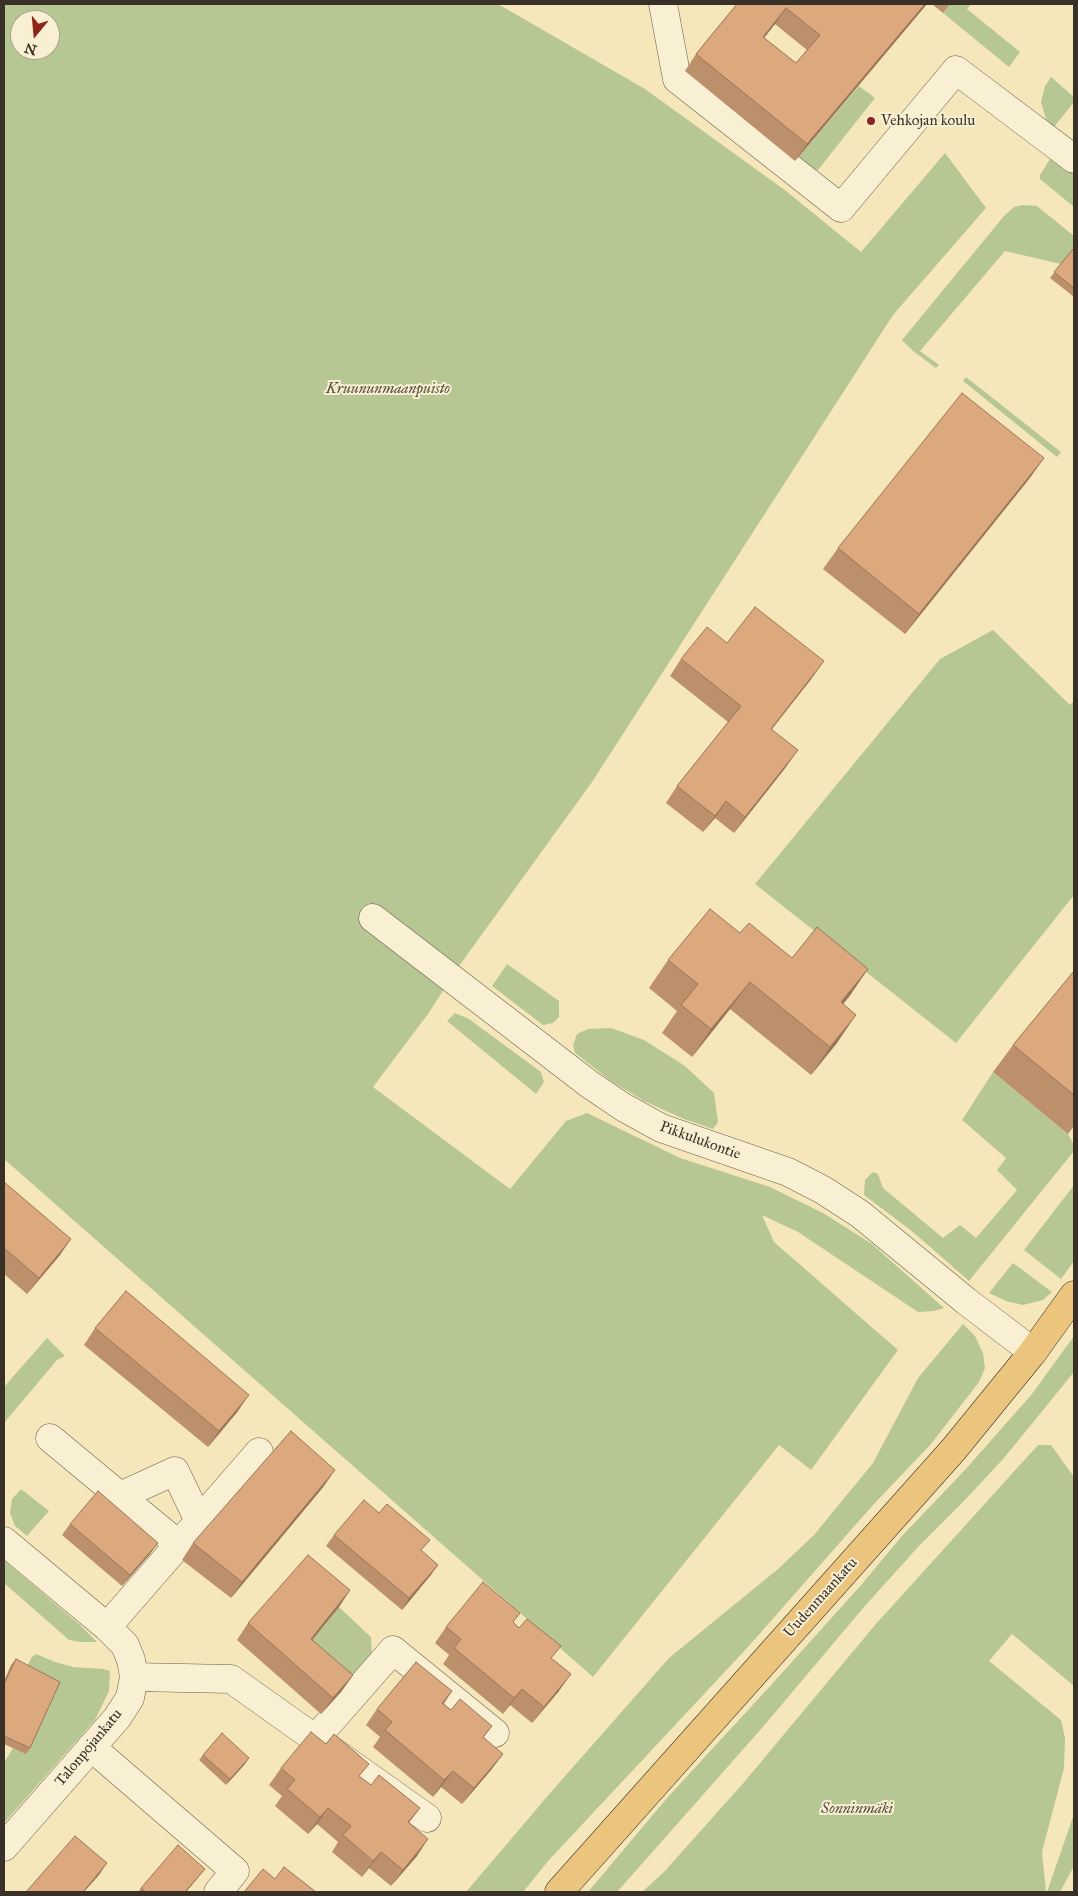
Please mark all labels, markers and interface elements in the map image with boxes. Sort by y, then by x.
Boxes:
north arrow [10,10,60,60]
text: N [23,39,39,59]
place label: Vehkojan koulu [881,112,975,130]
marker: Vehkojan koulu [865,115,877,127]
park label: Kruununmaanpuisto [326,380,450,398]
street label: Pikkulukontie [657,1118,743,1164]
street label: Uudenmaankatu [780,1554,862,1642]
street label: Talonpojankatu [51,1706,127,1790]
park label: Sonninmäki [821,1800,893,1818]

